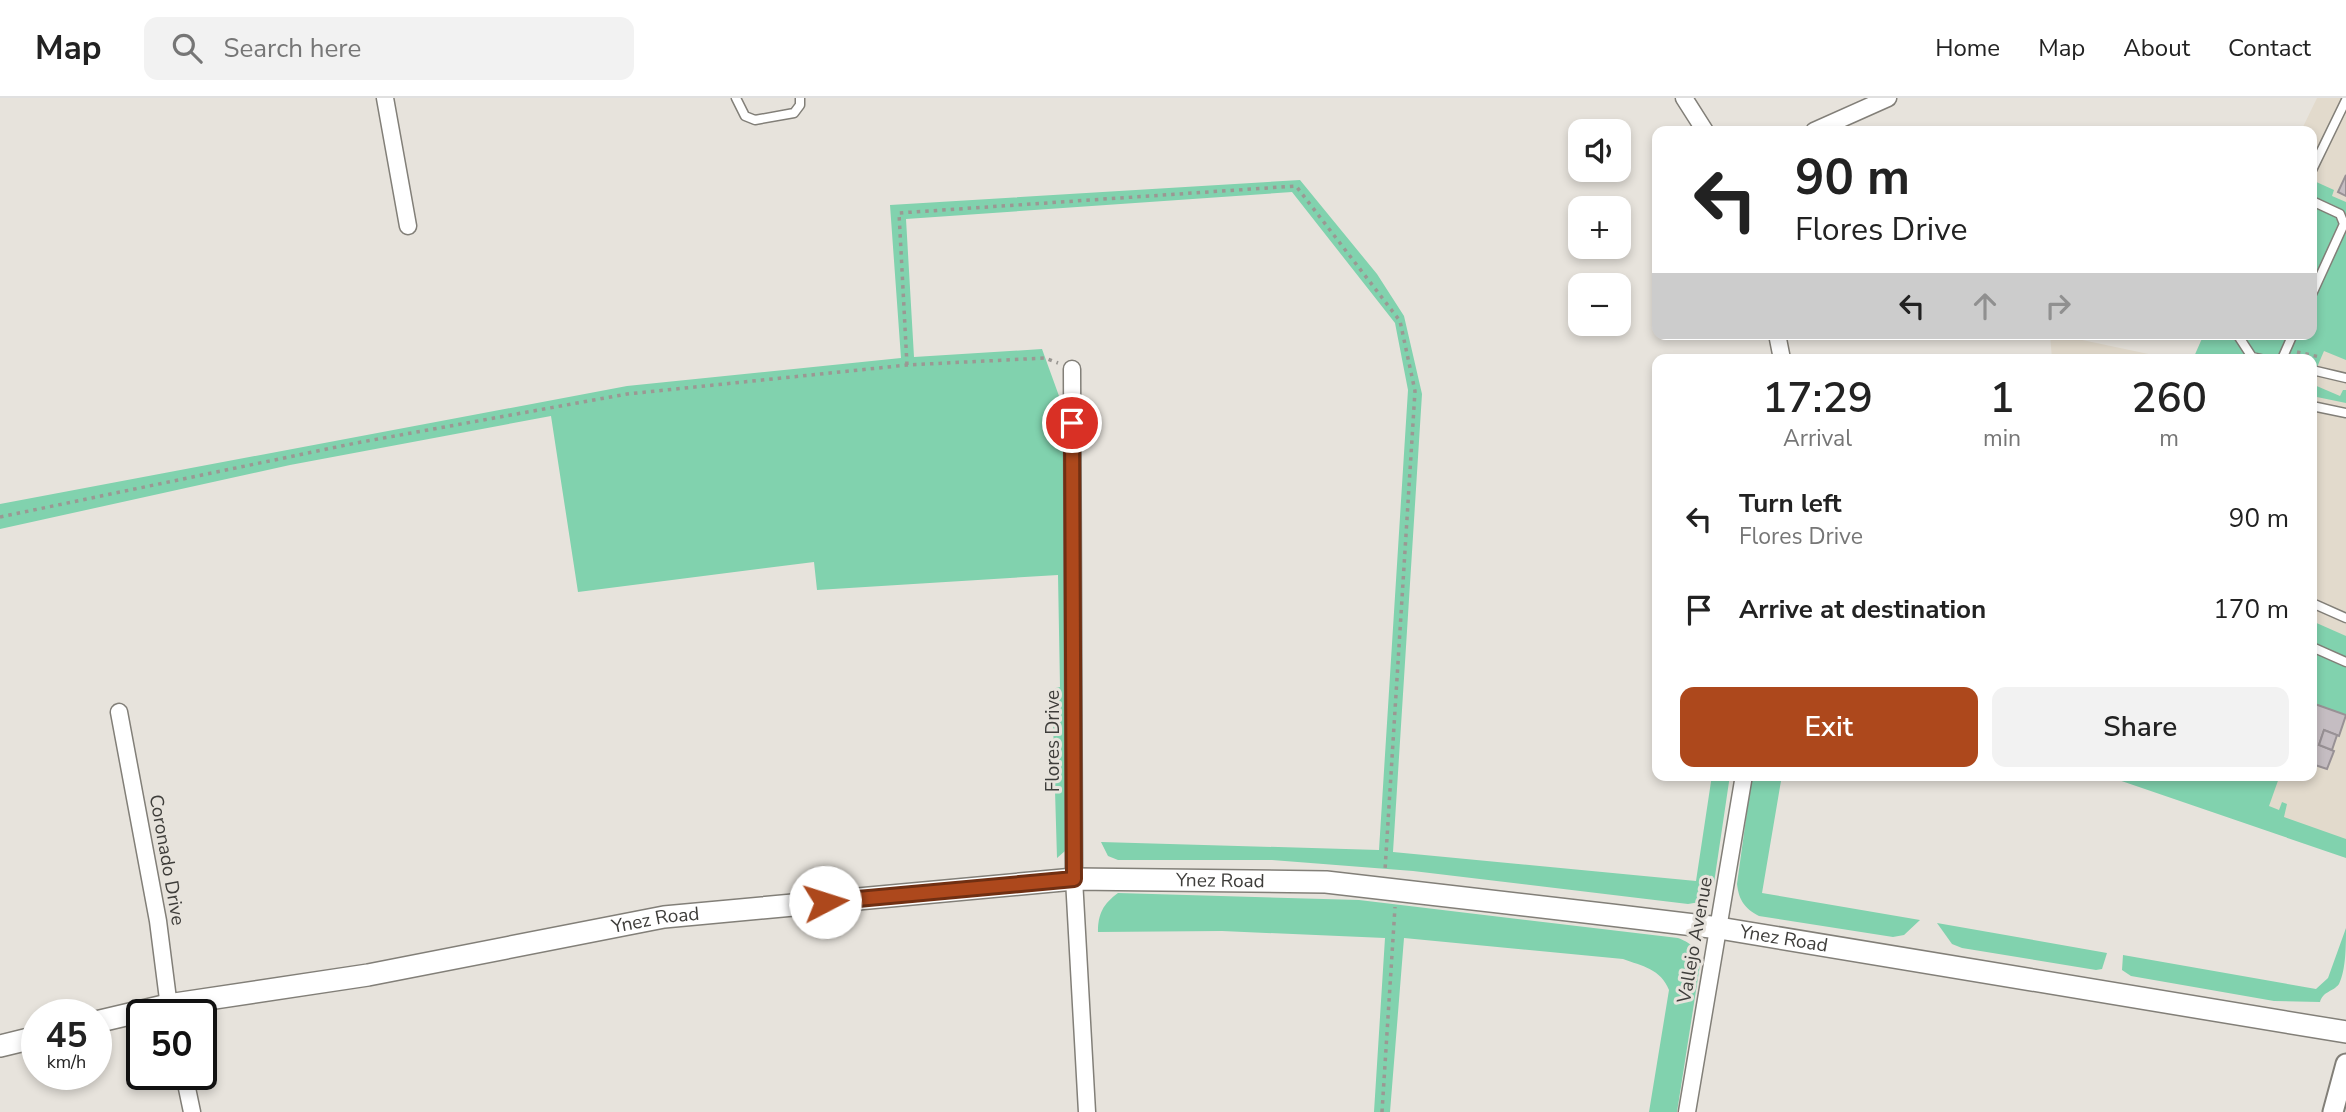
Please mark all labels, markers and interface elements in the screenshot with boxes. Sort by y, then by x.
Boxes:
search box [144,17,634,80]
text: Map [35,26,102,71]
icon: search [168,29,206,67]
text: Search here [224,31,361,66]
text: Home [1935,32,2000,64]
text: Map [2038,32,2085,64]
text: About [2123,32,2190,64]
text: Contact [2228,32,2311,64]
map controls [1568,119,1631,336]
button: sound [1568,119,1631,182]
text: 90 m [1795,144,1910,211]
icon: left [1680,154,1771,245]
button: + [1568,196,1631,259]
text: Flores Drive [1795,208,1967,251]
button: − [1568,273,1631,336]
icon: left [1893,287,1931,325]
icon: ahead [1966,287,2004,325]
icon: right [2039,287,2077,325]
text: 17:29 [1762,370,1873,427]
text: 1 [1989,370,2015,427]
text: 260 [2131,370,2207,427]
pin [1042,393,1102,453]
icon: arrive [1053,404,1091,442]
text: Arrival [1783,423,1852,454]
text: min [1983,423,2021,454]
text: m [2159,423,2179,454]
text: Turn left [1739,486,1842,521]
icon: left [1680,500,1718,538]
text: 90 m [2229,501,2289,536]
text: Flores Drive [1739,521,1863,552]
icon: arrive [1680,591,1718,629]
text: Arrive at destination [1739,592,1986,627]
text: 170 m [2213,592,2289,627]
button: Exit [1680,687,1978,767]
button: Share [1992,687,2289,767]
street label: Flores Drive [1040,690,1066,792]
street label: Coronado Drive [143,793,191,927]
position arrow [788,865,862,939]
street label: Ynez Road [1175,867,1265,894]
street label: Vallejo Avenue [1671,875,1719,1006]
street label: Ynez Road [608,901,701,940]
street label: Ynez Road [1737,919,1830,959]
speed limit sign: 50 [126,999,217,1090]
text: 45 [45,1012,88,1059]
text: km/h [47,1050,86,1074]

